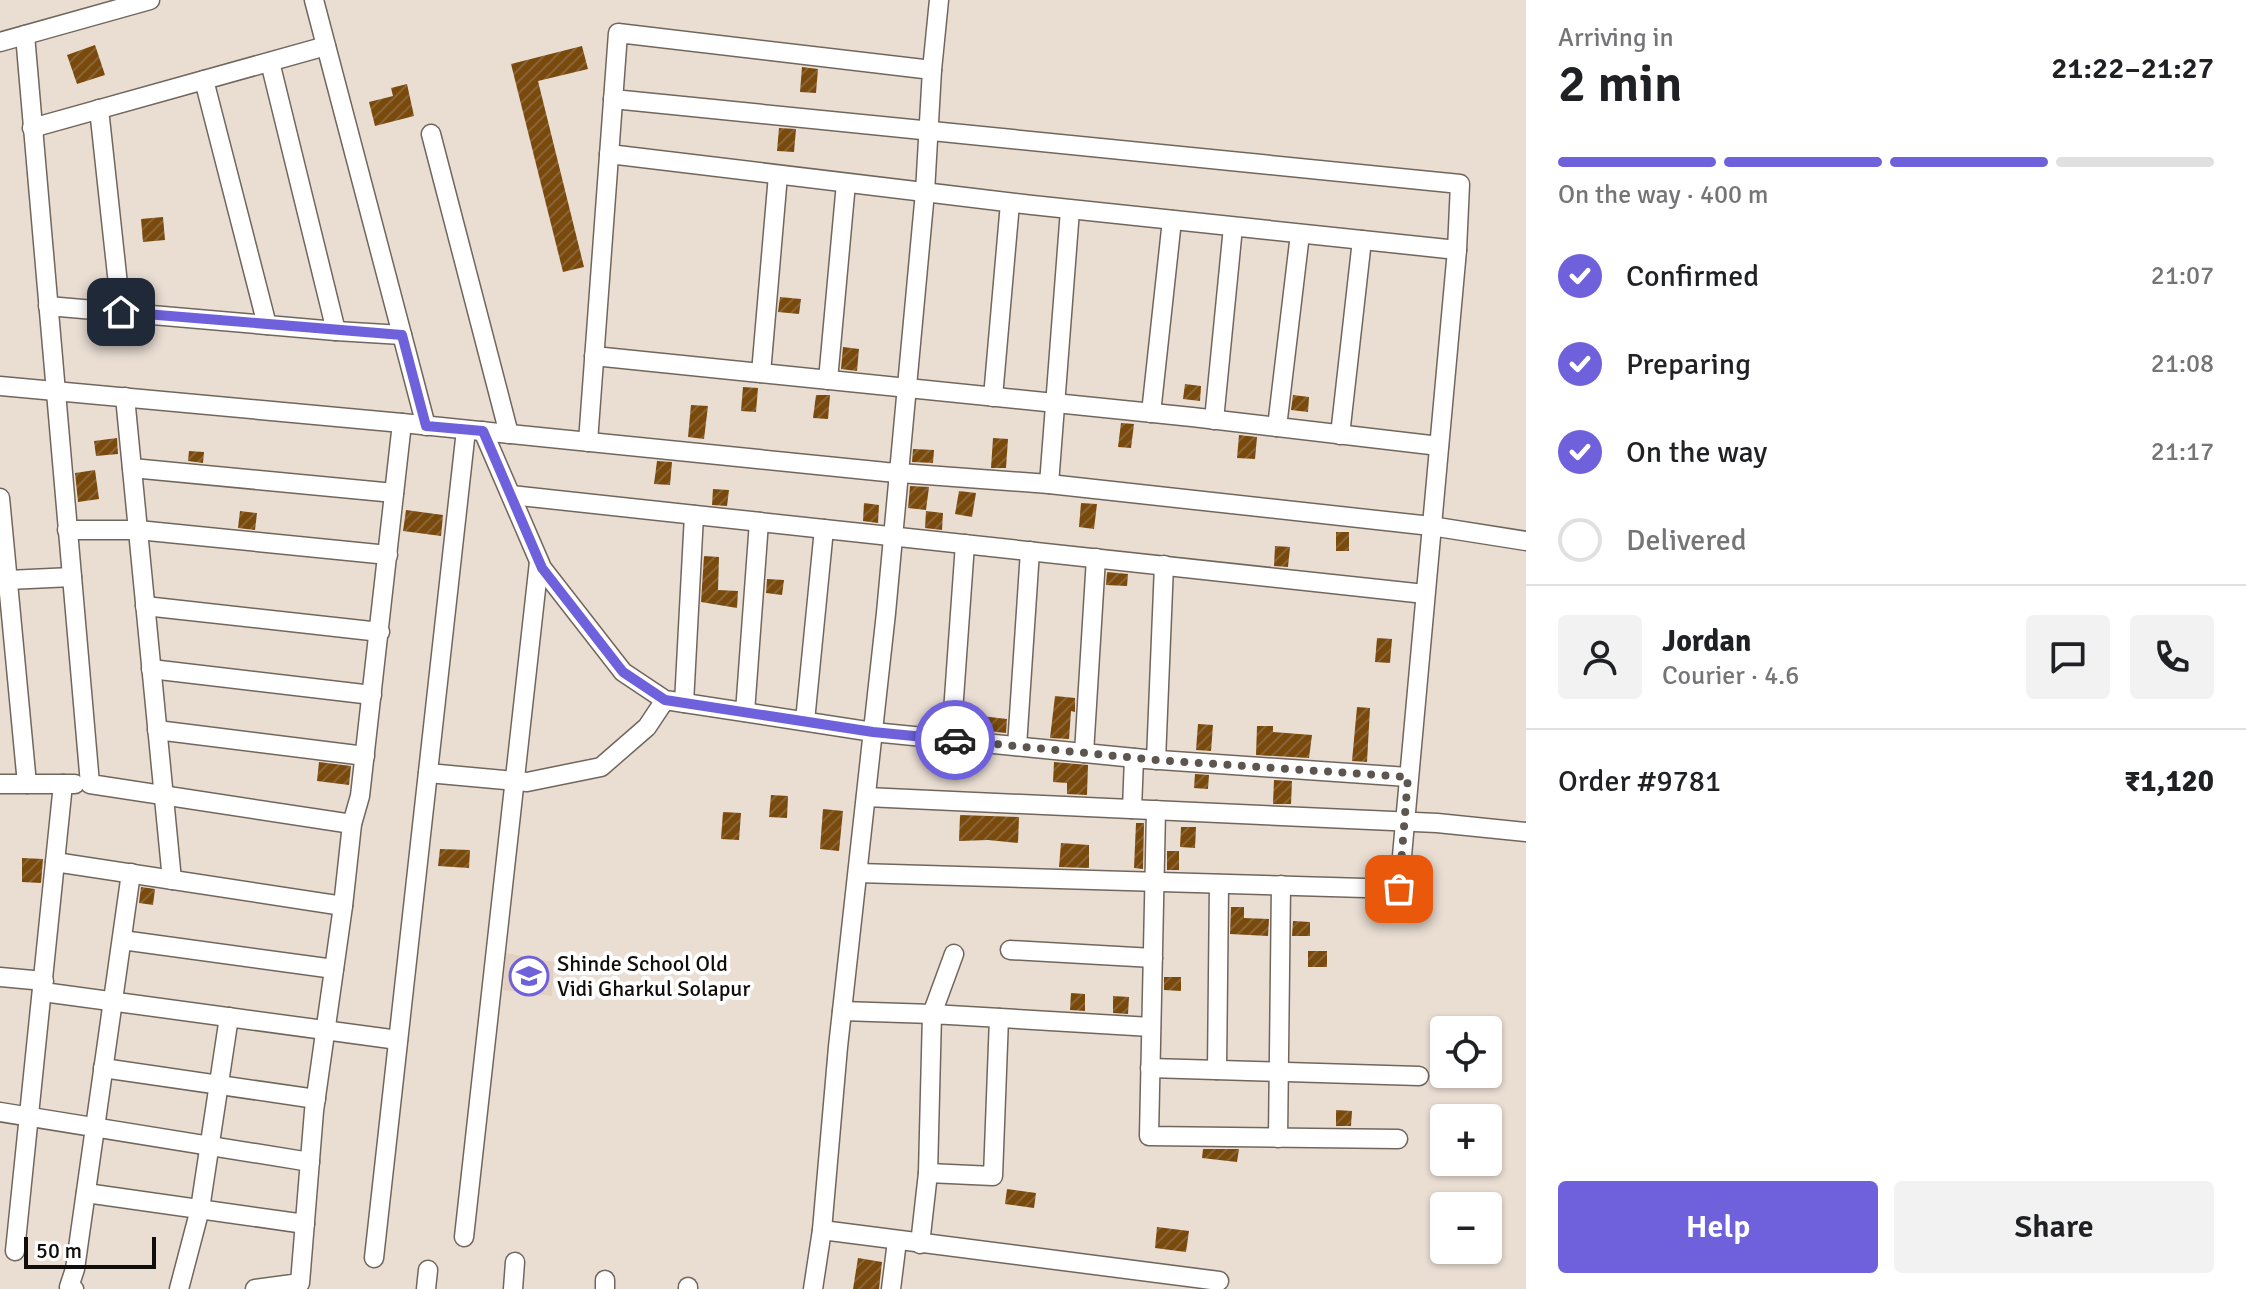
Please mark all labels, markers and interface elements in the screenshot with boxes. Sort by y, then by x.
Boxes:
text: Arriving in [1558,22,1674,54]
text: 21:22–21:27 [2051,50,2214,87]
text: 2 min [1558,52,1683,116]
text: On the way · 400 m [1558,179,1768,211]
icon: check [1558,254,1602,298]
text: Confirmed [1626,258,1759,295]
text: 21:07 [2151,260,2214,292]
pin [87,278,155,346]
icon: home [99,290,143,334]
icon: check [1558,342,1602,386]
text: Preparing [1626,346,1751,383]
text: 21:08 [2151,348,2214,380]
icon: check [1558,430,1602,474]
text: On the way [1626,434,1767,471]
text: 21:17 [2151,436,2214,468]
text: Delivered [1626,522,1747,559]
button: person [1558,615,1642,699]
button: chat [2026,615,2110,699]
button: phone [2130,615,2214,699]
text: Jordan [1662,623,1751,660]
text: Courier · 4.6 [1662,660,1799,692]
courier [915,700,995,780]
icon: car [933,718,977,762]
text: Order #9781 [1558,763,1721,800]
text: ₹1,120 [2124,763,2214,800]
pin [1365,855,1433,923]
icon: bag [1377,867,1421,911]
place label: Shinde School Old Vidi Gharkul Solapur [557,950,750,1002]
school or university icon: Shinde School Old Vidi Gharkul Solapur [508,955,550,997]
map controls [1430,1016,1502,1264]
button: locate [1430,1016,1502,1088]
button: + [1430,1104,1502,1176]
button: Help [1558,1181,1878,1273]
button: Share [1894,1181,2214,1273]
button: − [1430,1192,1502,1264]
scale bar [24,1233,156,1269]
text: 50 m [36,1237,82,1264]

